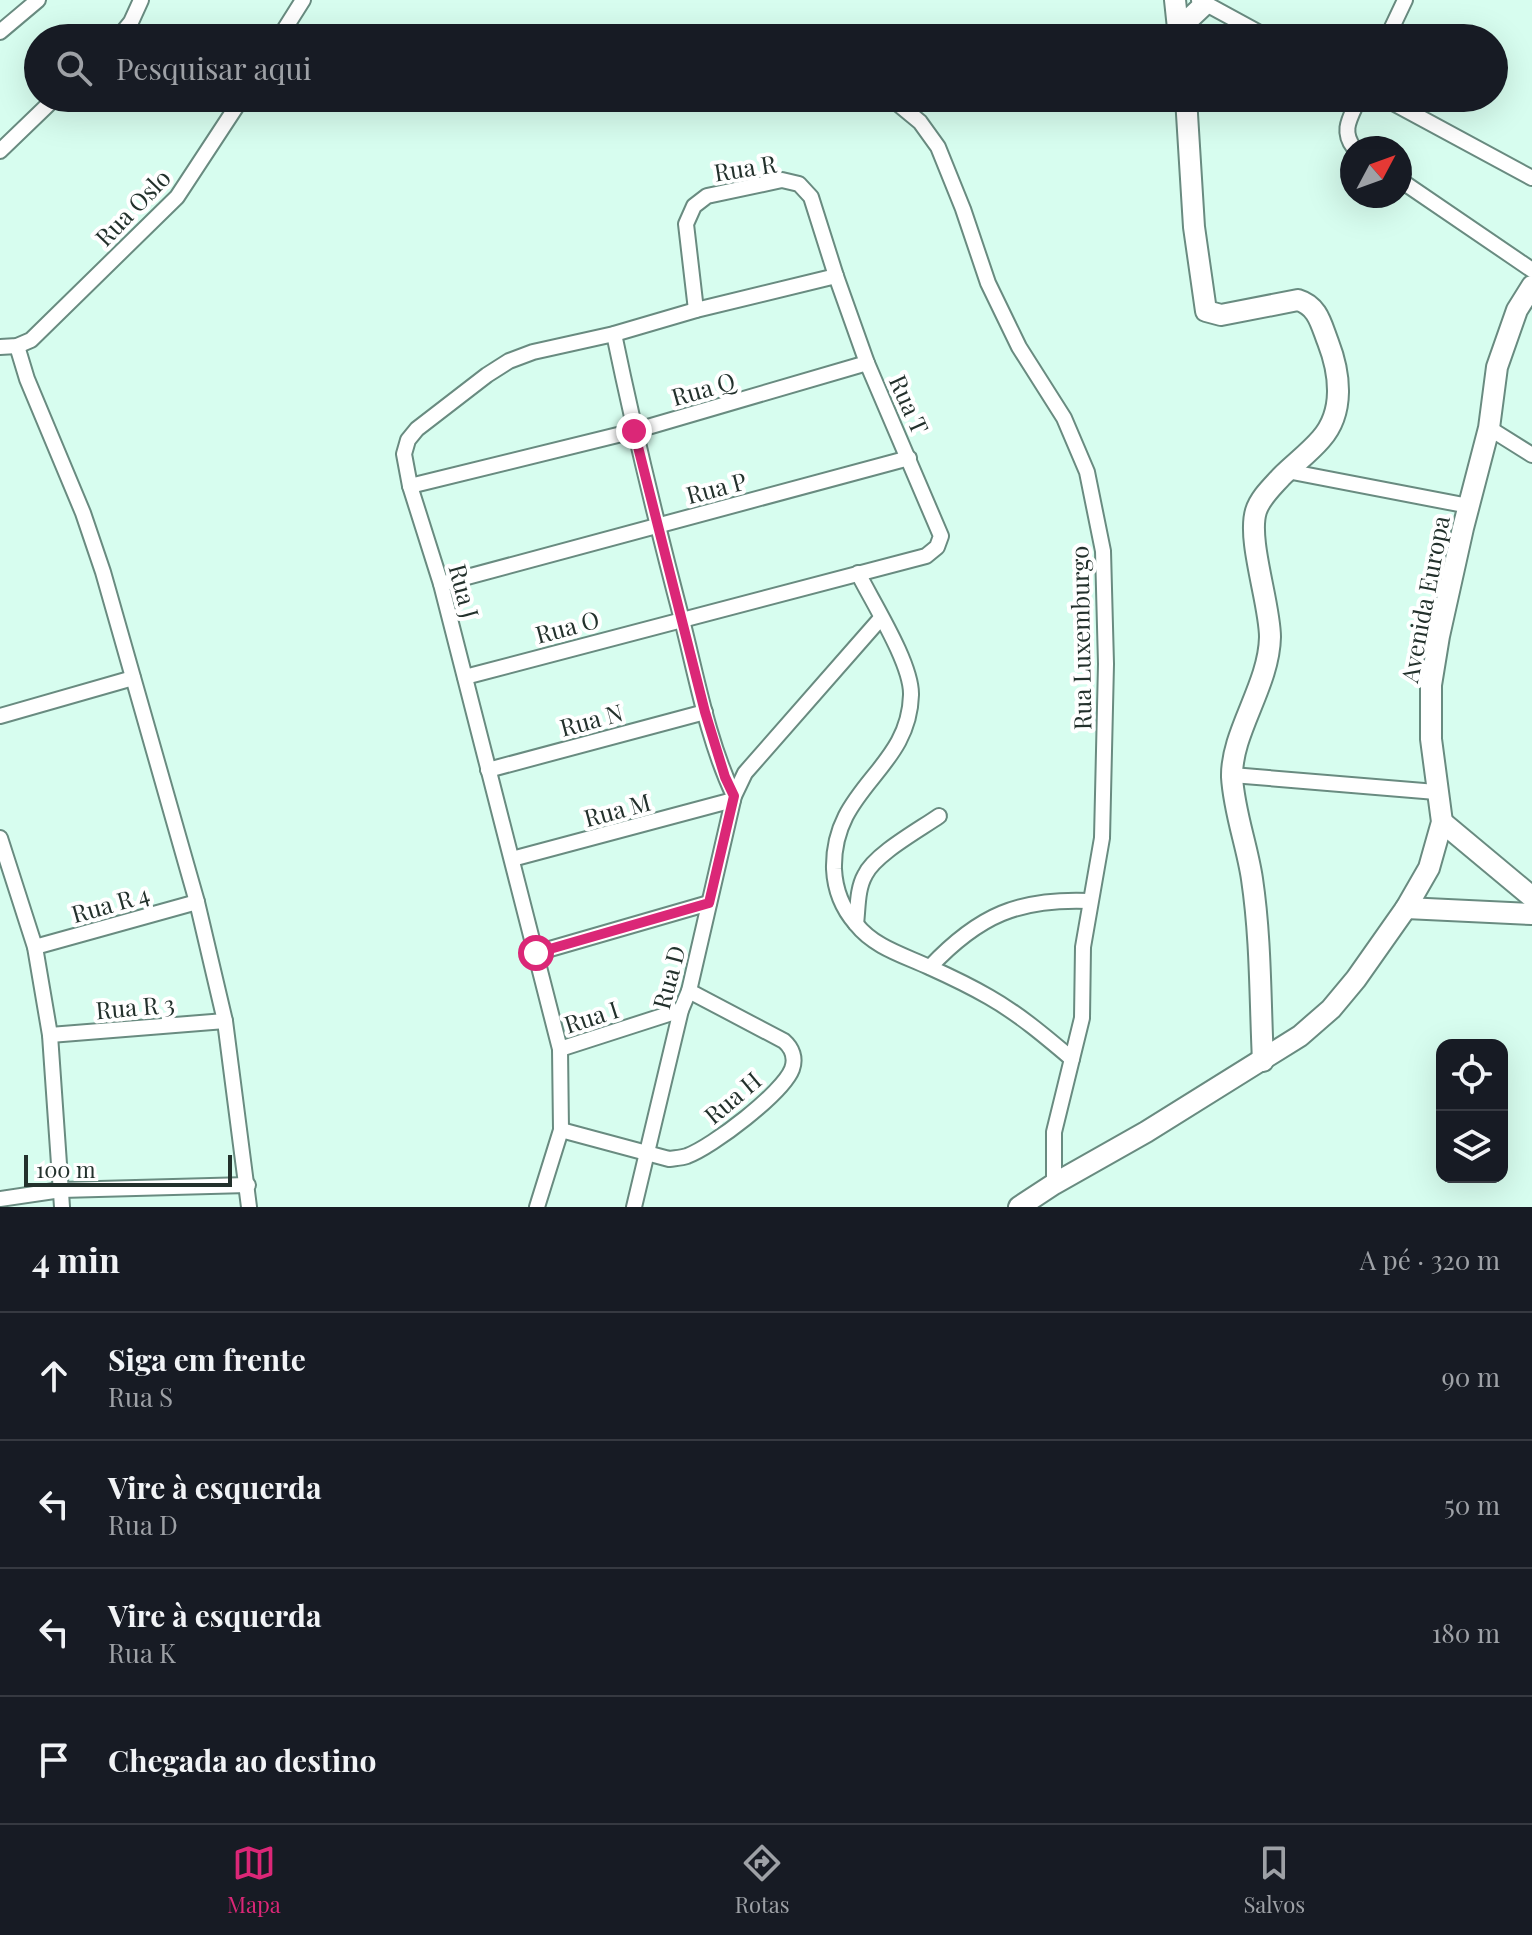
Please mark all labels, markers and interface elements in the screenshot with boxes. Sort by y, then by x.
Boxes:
search box [24,24,1508,112]
icon: search [52,46,96,90]
text: Pesquisar aqui [116,48,312,88]
north arrow [1340,136,1412,208]
street label: Rua R [712,146,779,188]
street label: Rua Oslo [87,162,177,252]
street label: Rua Q [667,363,740,412]
street label: Rua T [883,369,937,439]
route end [616,413,652,449]
street label: Rua P [682,464,750,510]
street label: Avenida Europa [1392,513,1456,686]
street label: Rua Luxemburgo [1062,546,1098,730]
street label: Rua J [442,560,488,622]
street label: Rua O [532,602,602,650]
street label: Rua N [556,695,626,743]
street label: Rua M [580,785,654,833]
street label: Rua R 4 [67,877,153,929]
route start [518,935,554,971]
street label: Rua D [644,942,692,1012]
street label: Rua R 3 [94,987,176,1025]
street label: Rua I [560,992,622,1040]
map controls [1436,1039,1508,1183]
button: locate [1436,1039,1508,1111]
street label: Rua H [697,1064,767,1130]
button: layers [1436,1111,1508,1183]
scale bar [24,1151,232,1187]
text: 100 m [36,1154,96,1184]
text: 4 min [32,1236,120,1282]
text: A pé · 320 m [1360,1242,1500,1277]
text: Siga em frente [108,1339,306,1379]
icon: ahead [32,1354,76,1398]
text: 90 m [1442,1359,1500,1394]
text: Rua S [108,1379,173,1414]
text: Vire à esquerda [108,1467,321,1507]
icon: left [32,1482,76,1526]
text: 50 m [1444,1487,1500,1522]
text: Rua D [108,1507,178,1542]
text: Vire à esquerda [108,1595,321,1635]
icon: left [32,1610,76,1654]
text: 180 m [1432,1615,1500,1650]
text: Rua K [108,1635,176,1670]
icon: arrive [32,1738,76,1782]
text: Chegada ao destino [108,1740,376,1780]
tab: Mapa [227,1841,281,1919]
tab: Rotas [735,1841,790,1919]
tab: Salvos [1243,1841,1305,1919]

